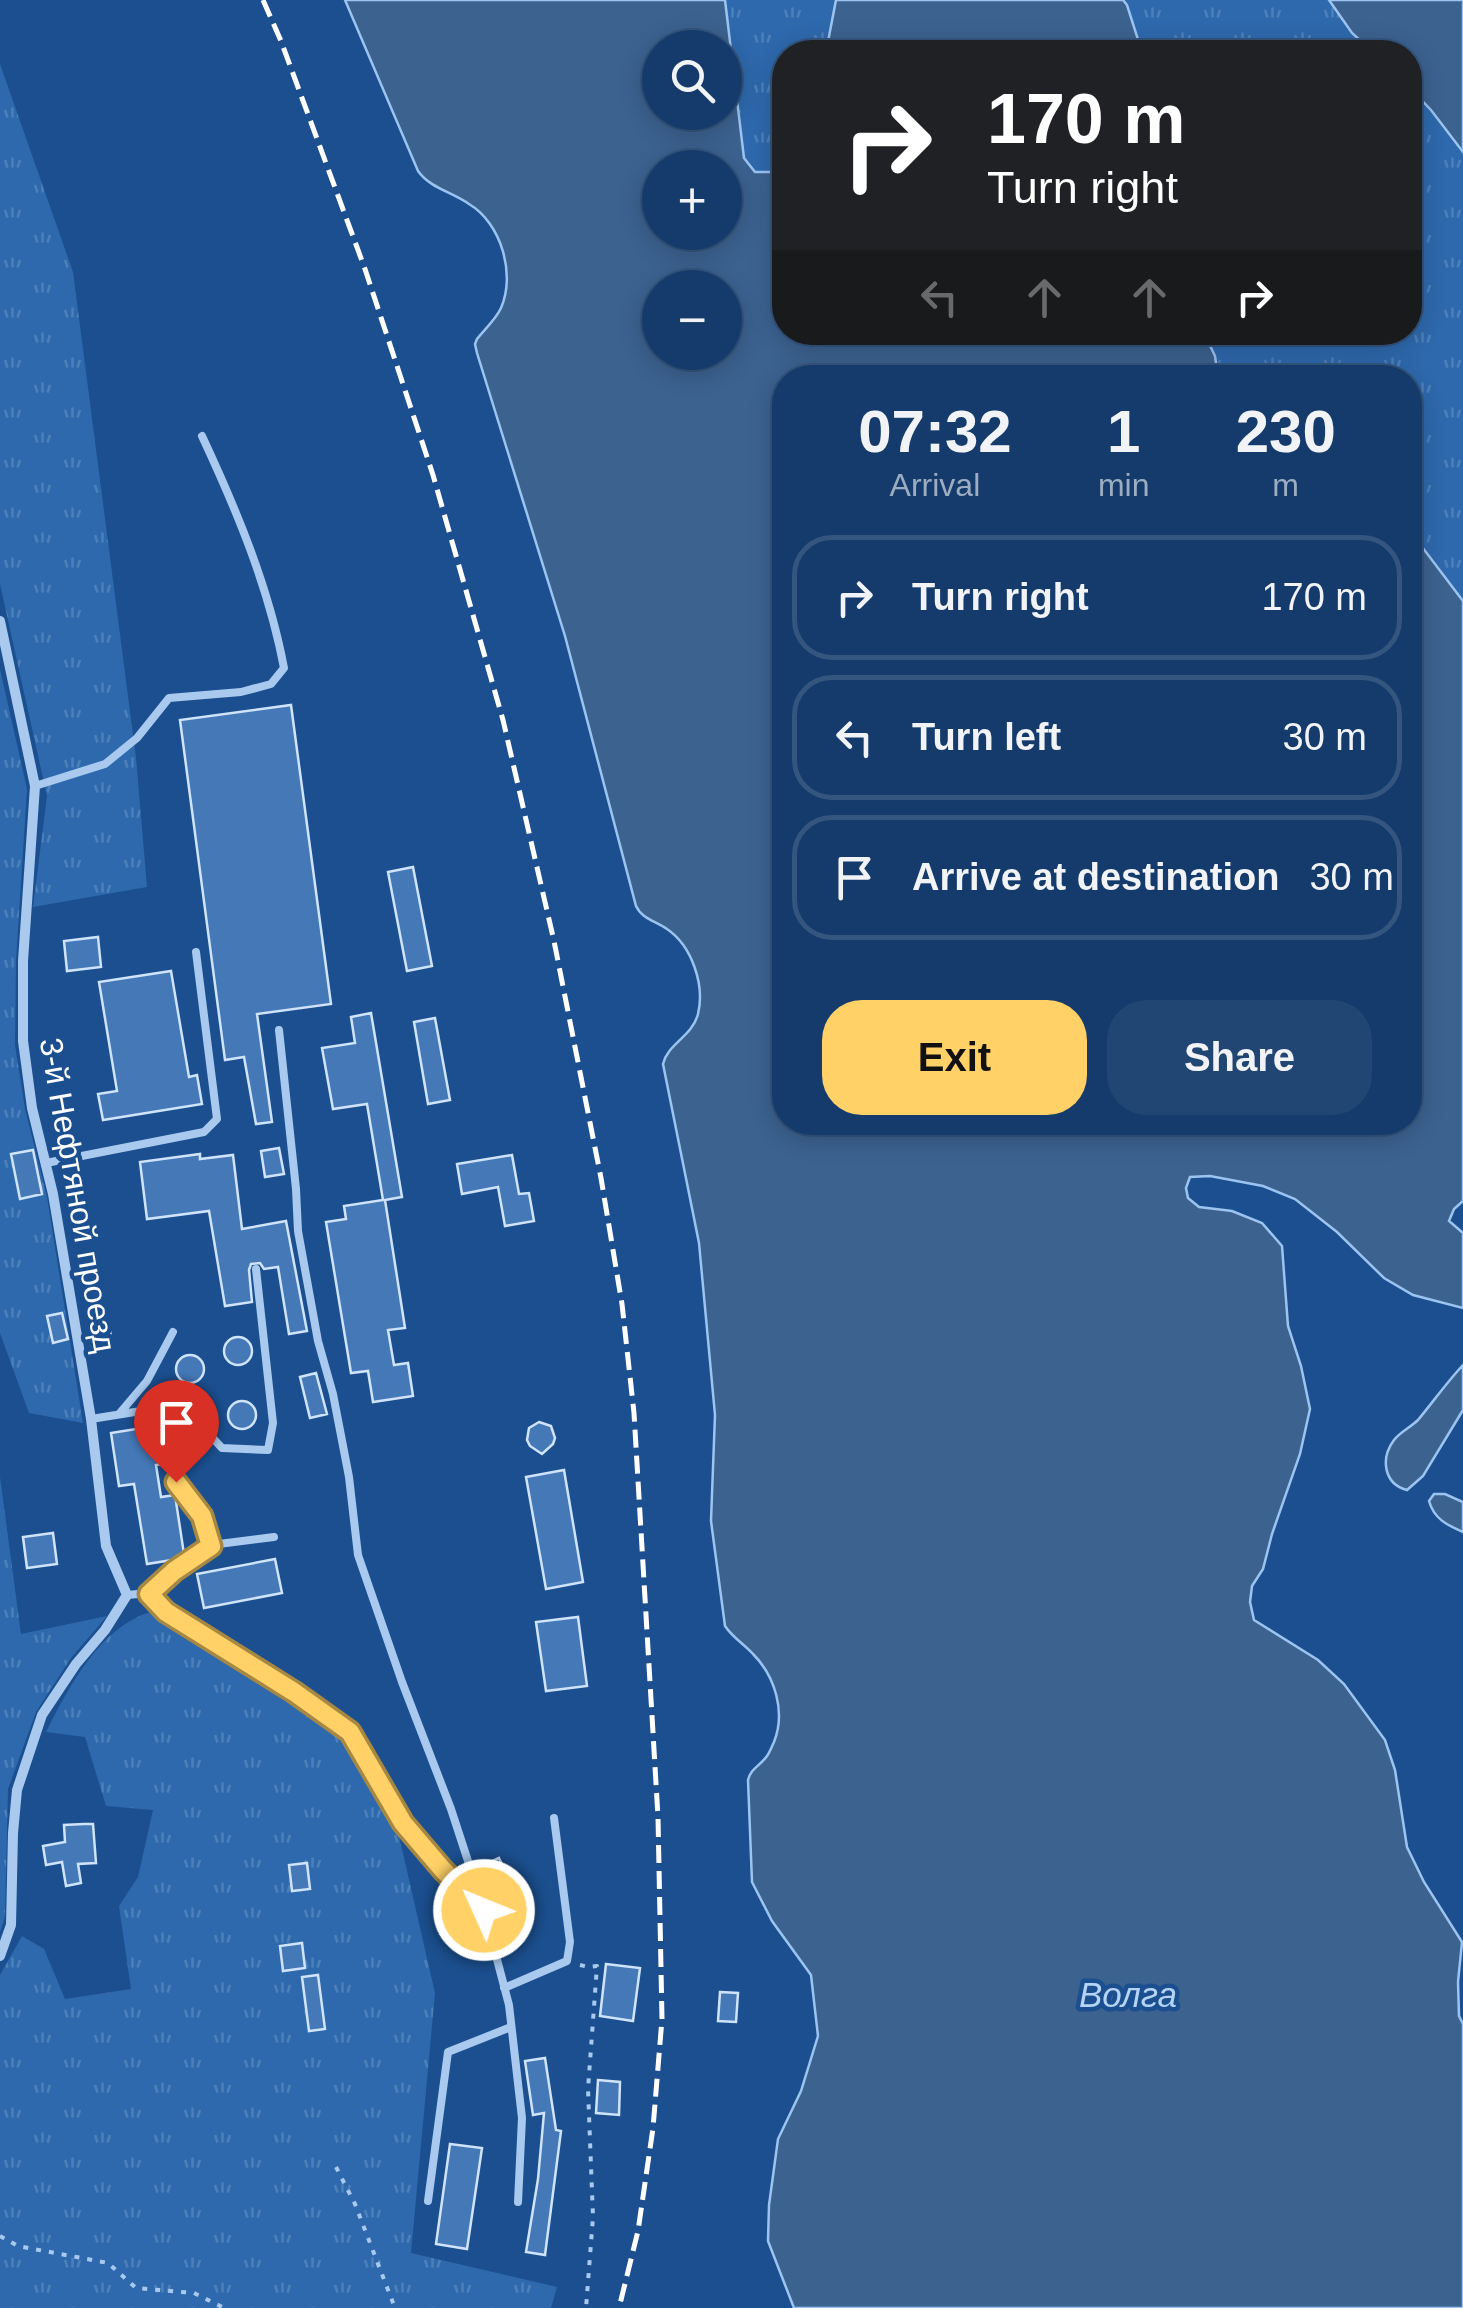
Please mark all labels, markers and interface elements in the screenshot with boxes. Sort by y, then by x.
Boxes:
map controls [642,30,742,370]
button: search [642,30,742,130]
icon: right [822,80,952,210]
text: 170 m [987,80,1185,158]
button: + [642,150,742,250]
text: Turn right [987,162,1178,213]
button: − [642,270,742,370]
icon: left [912,270,967,325]
icon: ahead [1017,270,1072,325]
icon: ahead [1122,270,1177,325]
icon: right [1227,270,1282,325]
text: 07:32 [858,398,1012,465]
text: 1 [1107,398,1140,465]
text: 230 [1236,398,1336,465]
text: Arrival [890,467,980,503]
text: min [1098,467,1149,503]
text: m [1272,467,1299,503]
icon: right [827,570,882,625]
text: Turn right [912,576,1089,618]
text: 170 m [1261,576,1367,618]
icon: left [827,710,882,765]
text: Turn left [912,716,1061,758]
text: 30 m [1283,716,1367,758]
icon: arrive [827,850,882,905]
text: Arrive at destination [912,856,1279,898]
text: 30 m [1309,856,1394,898]
button: Exit [822,1000,1087,1115]
button: Share [1107,1000,1372,1115]
street label: 3-й Нефтяной проезд [33,1035,123,1355]
pin [134,1380,219,1483]
icon: arrive [149,1395,204,1450]
position arrow [432,1858,536,1962]
water label: Волга [1079,1975,1177,2014]

